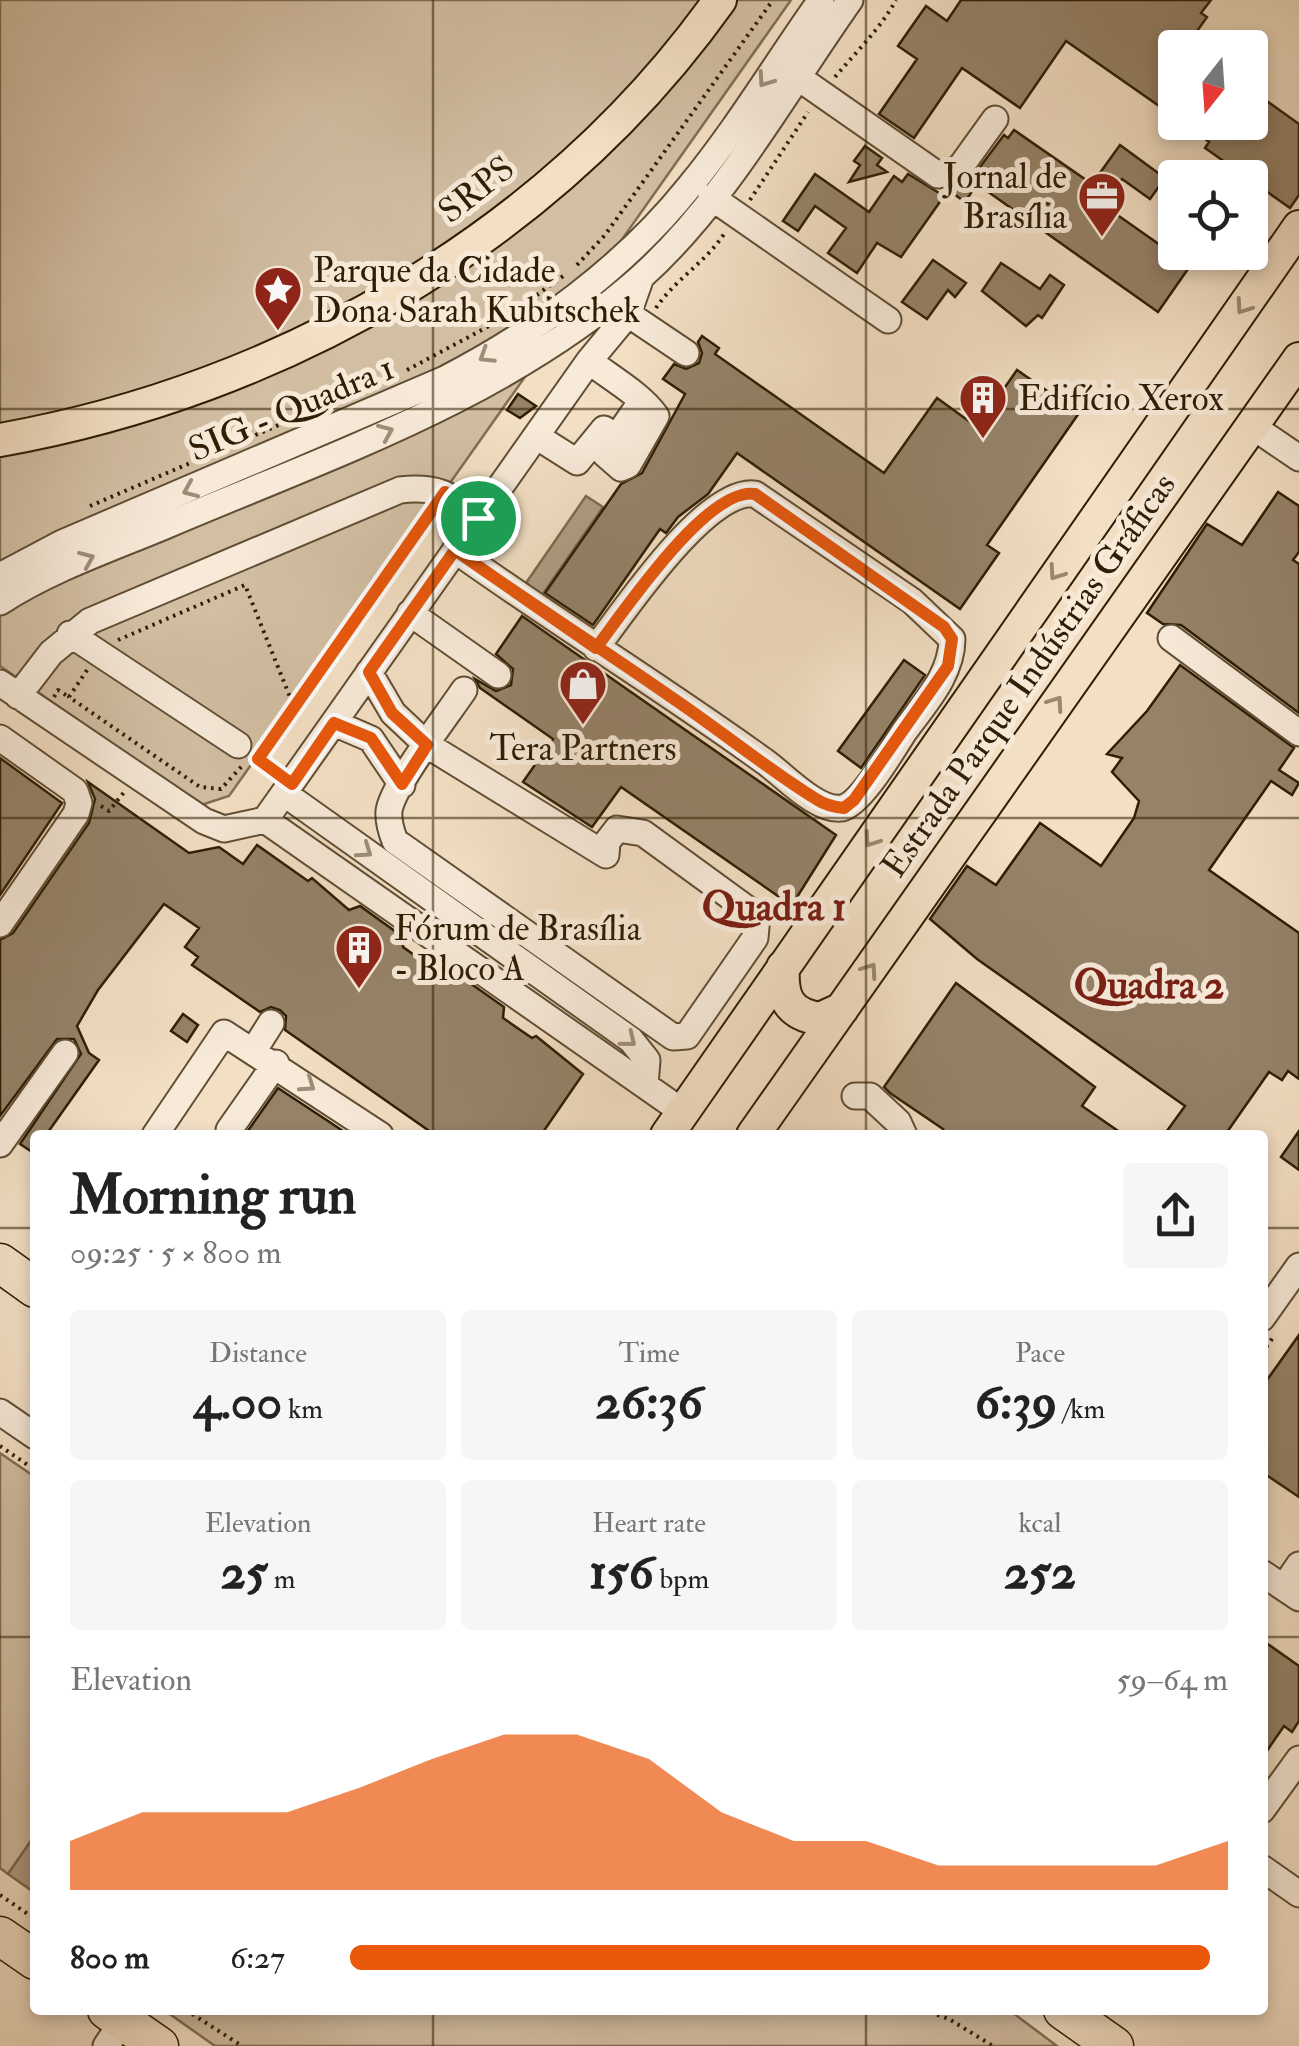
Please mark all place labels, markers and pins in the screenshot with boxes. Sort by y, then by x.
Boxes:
place label: Jornal de Brasília [942,155,1068,239]
office icon: Jornal de Brasília [1076,170,1128,238]
place label: Parque da Cidade Dona Sarah Kubitschek [313,249,641,333]
place icon: Parque da Cidade Dona Sarah Kubitschek [252,264,304,332]
building icon: Edifício Xerox [957,372,1009,440]
place label: Edifício Xerox [1018,377,1224,421]
pin [436,476,521,561]
shop icon: Tera Partners [557,658,609,726]
place label: Tera Partners [489,727,677,771]
place label: Fórum de Brasília - Bloco A [394,907,642,991]
building icon: Fórum de Brasília - Bloco A [333,922,385,990]

